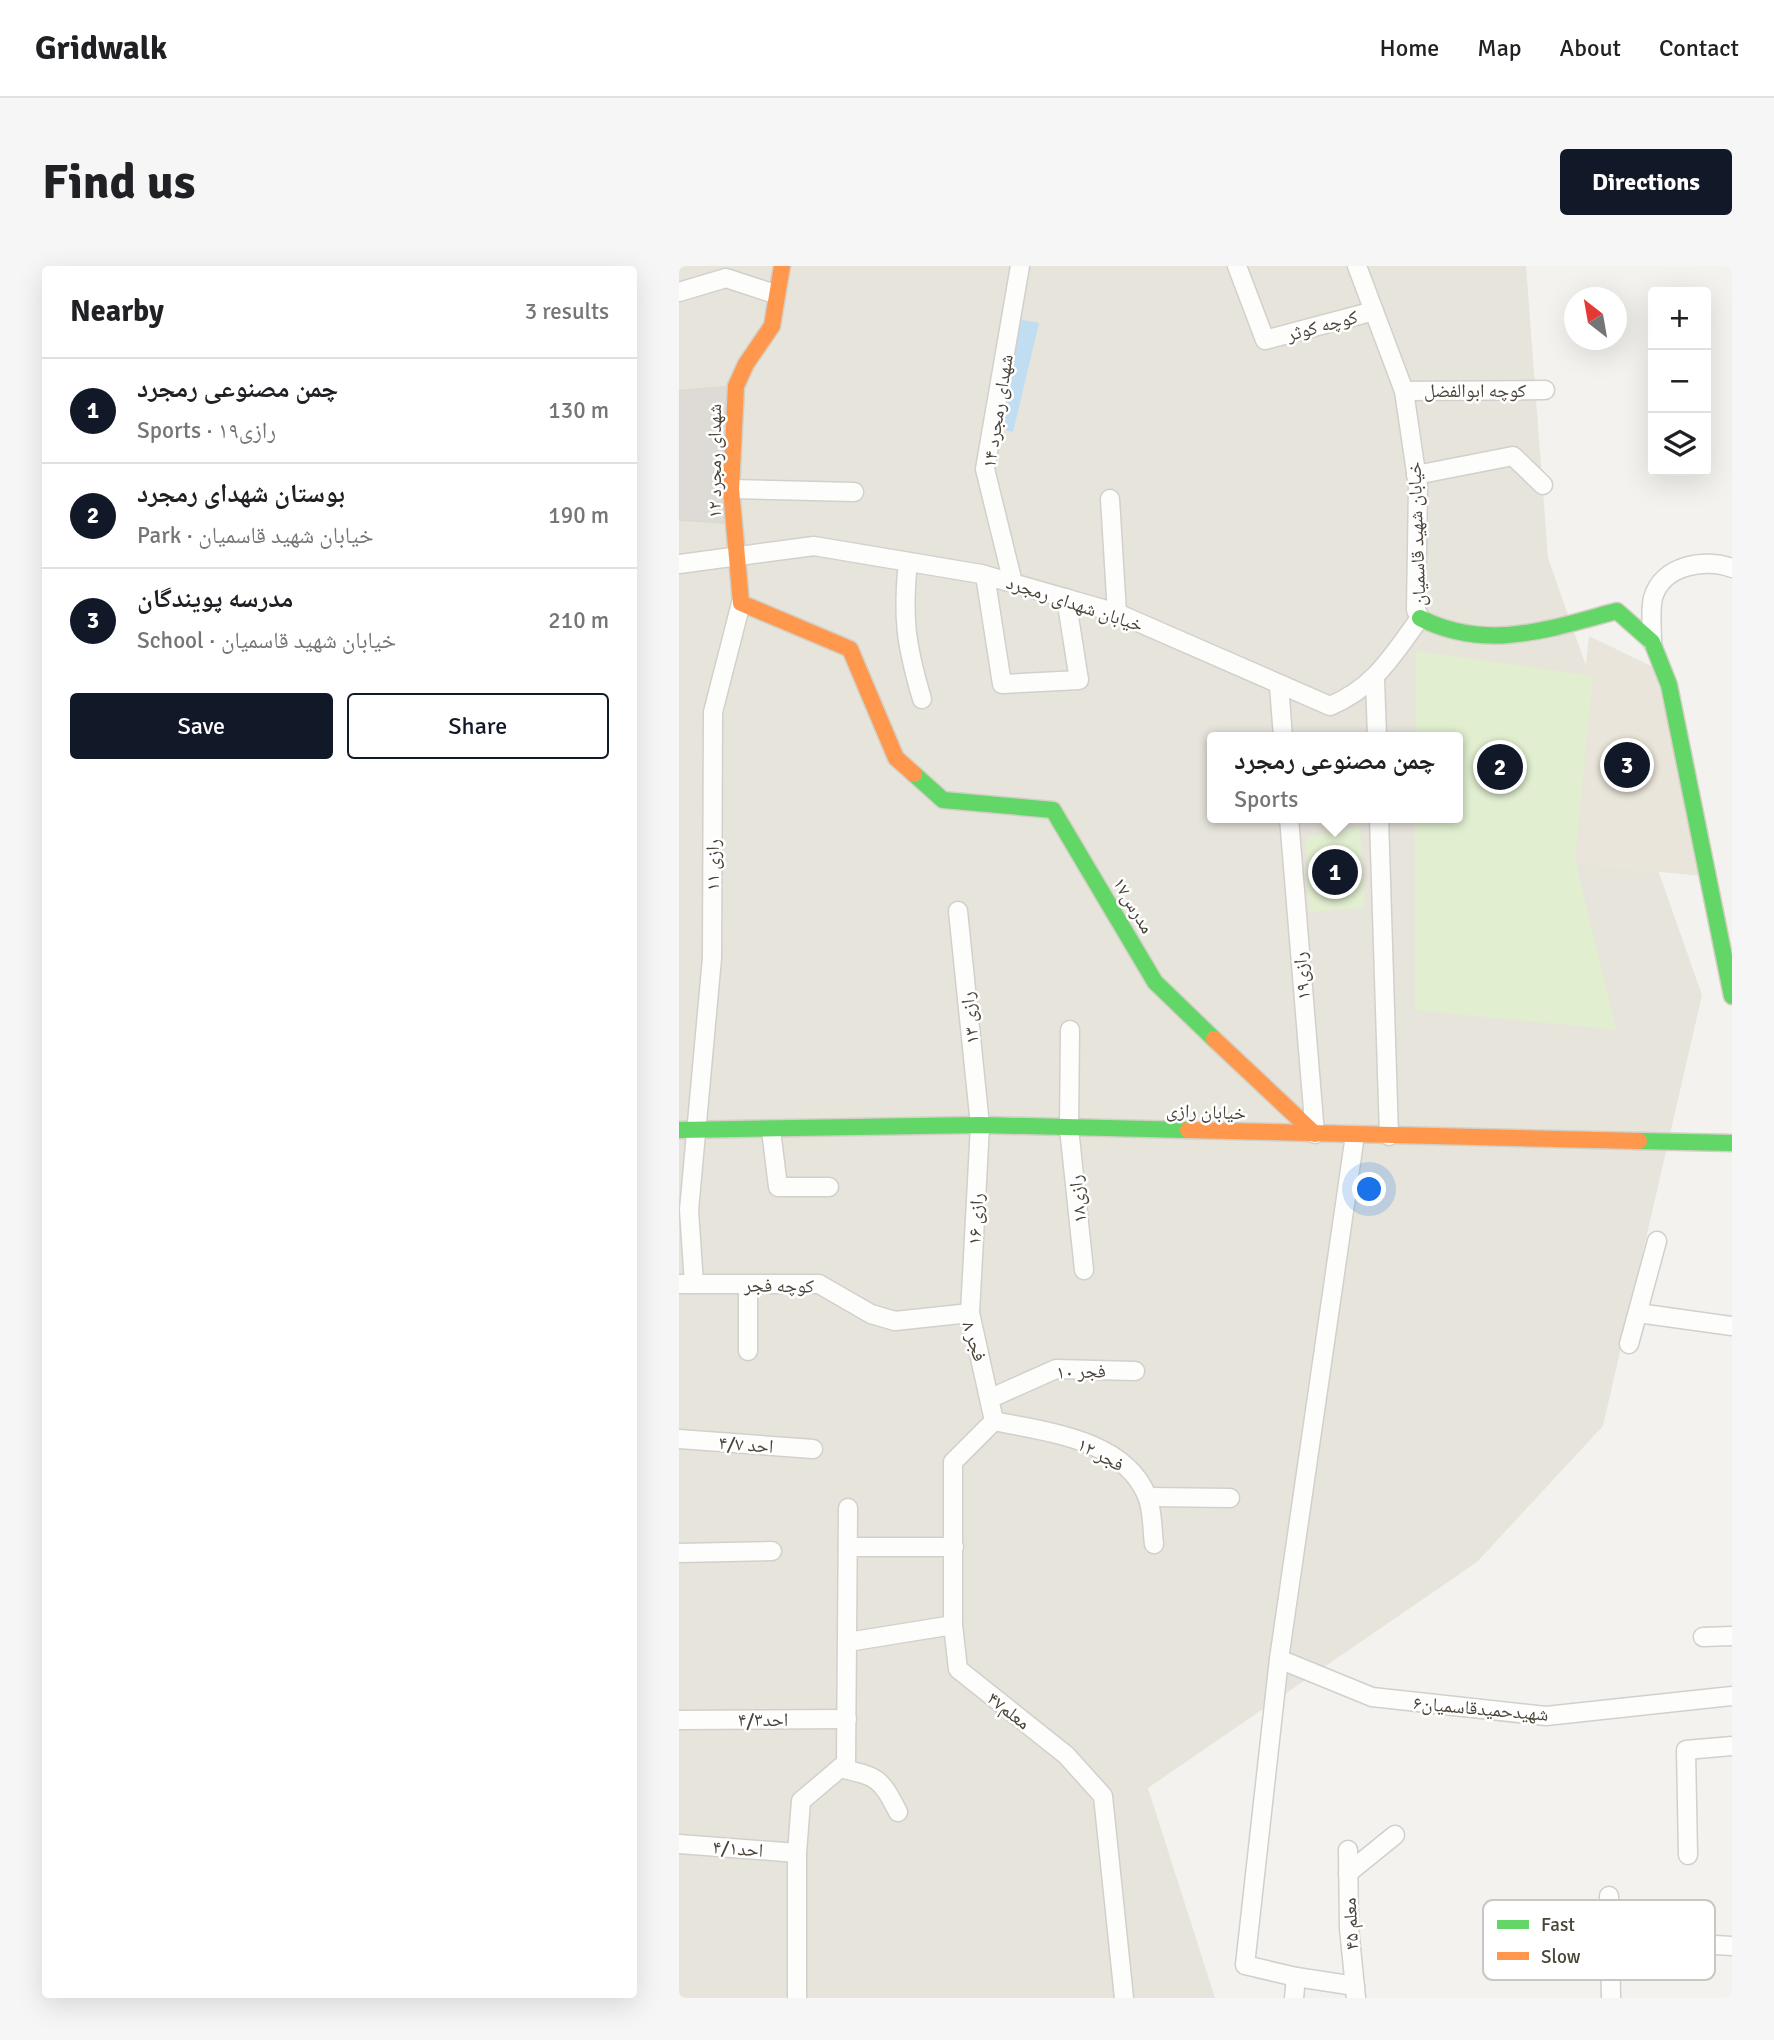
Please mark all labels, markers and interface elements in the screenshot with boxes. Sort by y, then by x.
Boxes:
text: Gridwalk [35,28,167,69]
text: Home [1379,33,1439,63]
text: Map [1477,33,1522,63]
text: About [1560,33,1621,63]
text: Contact [1659,33,1739,63]
button: Directions [1560,149,1732,215]
text: Find us [42,152,195,212]
north arrow [1564,287,1627,350]
map controls [1648,287,1711,476]
button: + [1648,287,1711,350]
text: Nearby [70,293,164,330]
text: 3 results [525,297,609,326]
street label: کوچه کوثر [1283,305,1361,347]
button: − [1648,350,1711,413]
street label: شهدای رمجرد ۱۴ [977,353,1019,470]
text: چمن مصنوعی رمجرد [137,373,338,405]
street label: کوچه ابوالفضل [1424,379,1526,403]
text: 1 [87,396,99,425]
text: 130 m [548,396,609,425]
street label: شهدای رمجرد ۱۲ [703,404,727,518]
button: layers [1648,413,1711,476]
text: Sports · رازی۱۹ [137,416,276,445]
street label: خیابان شهید قاسمیان [1402,461,1432,607]
text: بوستان شهدای رمجرد [137,478,345,510]
text: 2 [87,501,99,530]
text: 190 m [548,501,609,530]
text: Park · خیابان شهید قاسمیان [137,521,374,550]
street label: خیابان شهدای رمجرد [1003,571,1146,637]
text: مدرسه پویندگان [137,583,293,615]
text: 3 [87,606,99,635]
text: 210 m [548,606,609,635]
text: School · خیابان شهید قاسمیان [137,626,396,655]
button: Save [70,693,333,759]
button: Share [347,693,609,759]
popup [1207,732,1463,823]
pin: 3 [1604,739,1650,791]
pin: 2 [1477,741,1523,793]
text: چمن مصنوعی رمجرد [1234,745,1436,777]
text: Sports [1234,785,1298,814]
street label: رازی ۱۱ [701,839,725,891]
pin: 1 [1312,846,1358,898]
street label: مدرس۱۷ [1107,873,1159,938]
street label: رازی۱۹ [1288,951,1316,1001]
street label: رازی ۱۳ [955,991,985,1045]
street label: خیابان رازی [1166,1099,1246,1125]
your location [1352,1172,1386,1206]
street label: رازی۱۸ [1064,1174,1092,1224]
street label: رازی ۱۶ [963,1192,989,1246]
street label: کوچه فجر [743,1273,814,1299]
street label: فجر ۸ [956,1318,992,1365]
street label: فجر ۱۰ [1056,1359,1106,1385]
street label: احد ۴/۷ [718,1431,774,1459]
street label: فجر ۱۲ [1073,1433,1128,1477]
street label: معلم۴۷ [982,1686,1035,1735]
street label: شهیدحمیدقاسمیان۶ [1412,1691,1550,1727]
street label: احد۴/۳ [738,1708,788,1732]
street label: احد۴/۱ [712,1835,764,1863]
street label: معلم ۴۵ [1338,1897,1364,1951]
legend [1483,1900,1715,1980]
text: Fast [1541,1913,1575,1937]
text: Slow [1541,1945,1581,1969]

